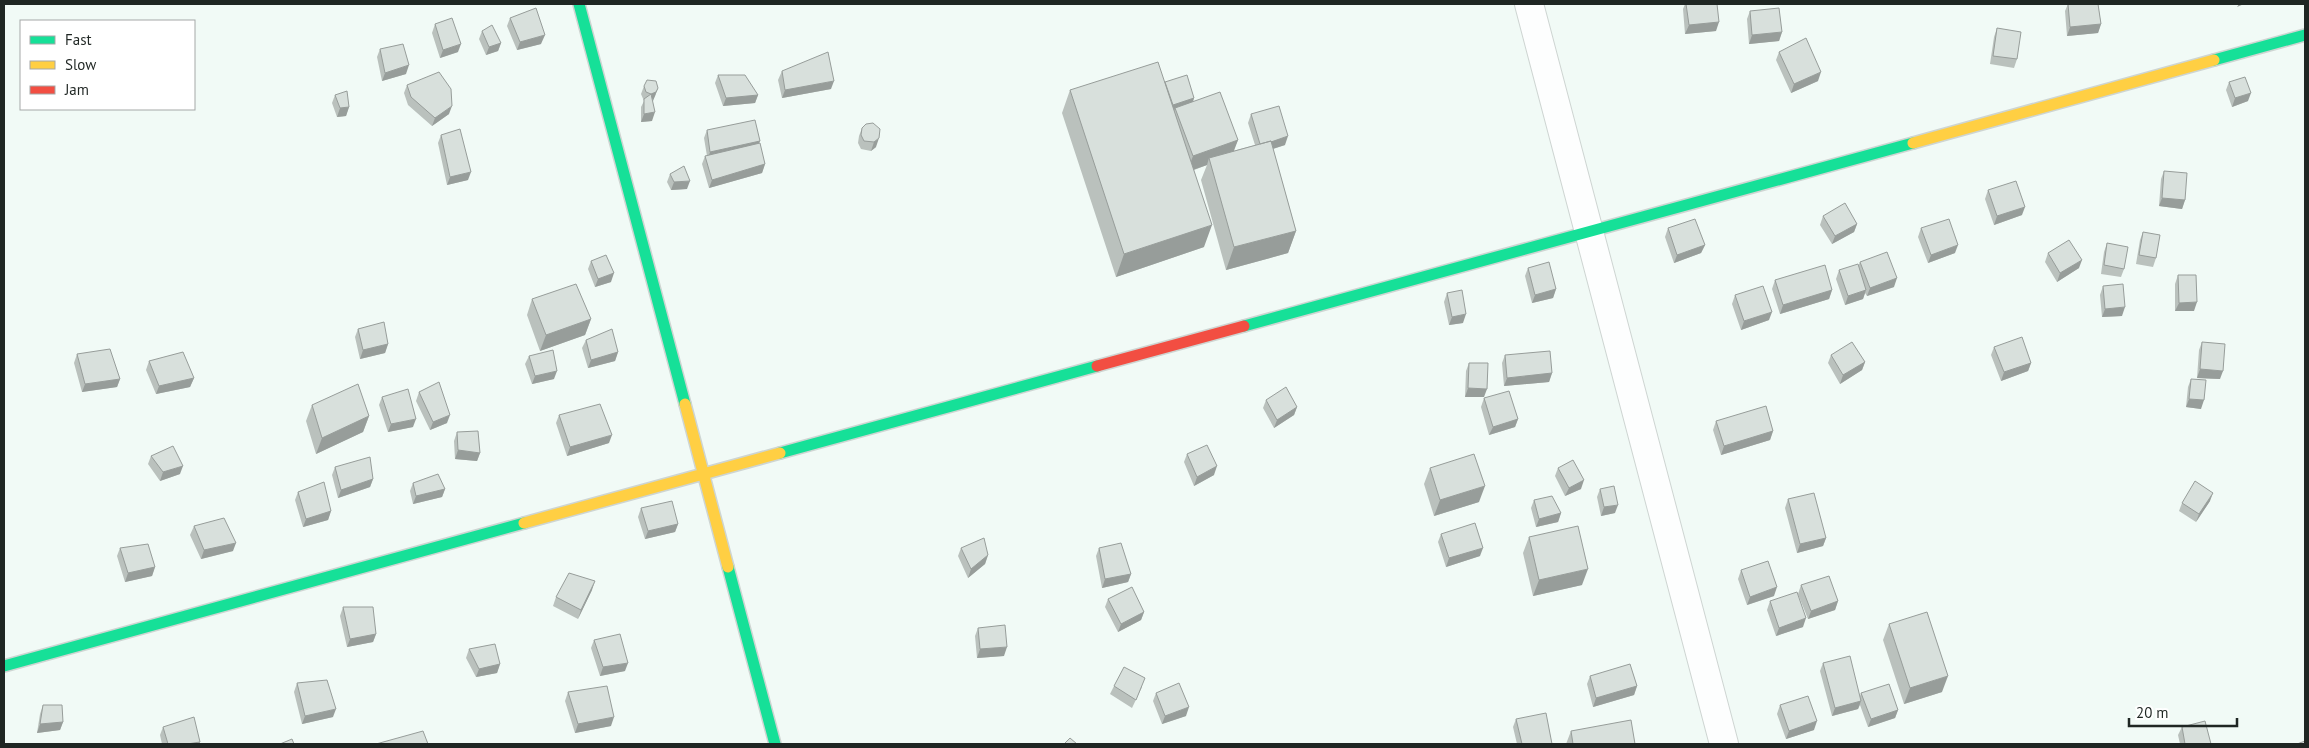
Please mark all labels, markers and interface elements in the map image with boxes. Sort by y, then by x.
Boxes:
legend [20,20,195,110]
text: Fast [65,30,92,49]
text: Slow [65,55,96,74]
text: Jam [64,80,89,99]
scale bar [2129,696,2236,728]
text: 20 m [2136,703,2169,722]

